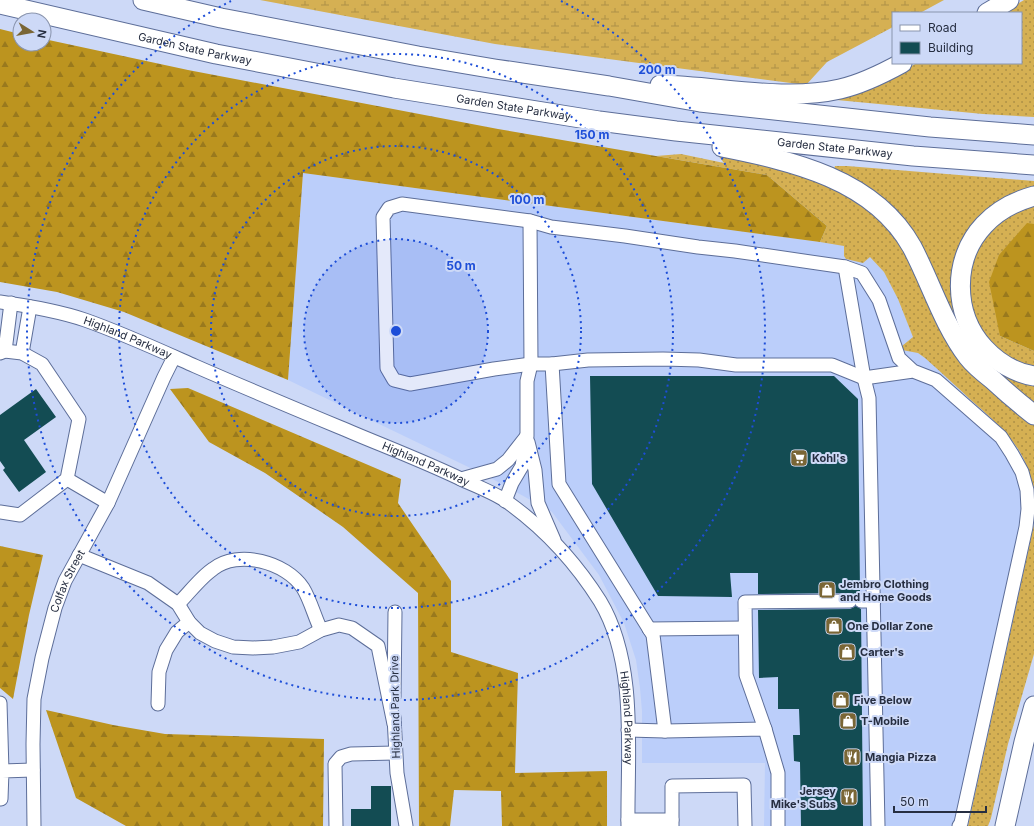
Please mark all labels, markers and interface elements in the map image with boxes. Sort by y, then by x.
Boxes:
north arrow [12,12,52,52]
legend [892,12,1022,64]
text: Road [928,20,957,35]
text: N [34,28,49,39]
street label: Garden State Parkway [137,29,253,68]
text: Building [928,40,973,55]
text: 200 m [638,62,676,77]
street label: Garden State Parkway [455,91,572,123]
text: 150 m [575,127,609,142]
street label: Garden State Parkway [777,135,893,161]
text: 100 m [509,192,545,207]
text: 50 m [446,258,476,273]
street label: Highland Parkway [82,313,174,362]
centre of rings [389,324,403,338]
street label: Highland Parkway [380,439,472,489]
supermarket icon: Kohl's [789,448,809,468]
place label: Kohl's [812,451,846,465]
street label: Colfax Street [47,547,88,614]
place label: Jembro Clothing and Home Goods [840,577,932,604]
shop icon: Jembro Clothing and Home Goods [817,580,837,600]
shop icon: One Dollar Zone [824,616,844,636]
place label: One Dollar Zone [847,619,934,633]
shop icon: Carter's [837,642,857,662]
place label: Carter's [860,645,904,659]
street label: Highland Park Drive [387,655,403,759]
street label: Highland Parkway [617,670,636,765]
shop icon: Five Below [831,690,851,710]
place label: Five Below [854,693,912,707]
shop icon: T-Mobile [838,711,858,731]
place label: T-Mobile [861,714,910,728]
restaurant icon: Mangia Pizza [842,747,862,767]
place label: Mangia Pizza [865,750,937,764]
place label: Jersey Mike's Subs [771,784,836,811]
restaurant icon: Jersey Mike's Subs [839,787,859,807]
scale bar [894,788,986,814]
text: 50 m [900,794,929,809]

